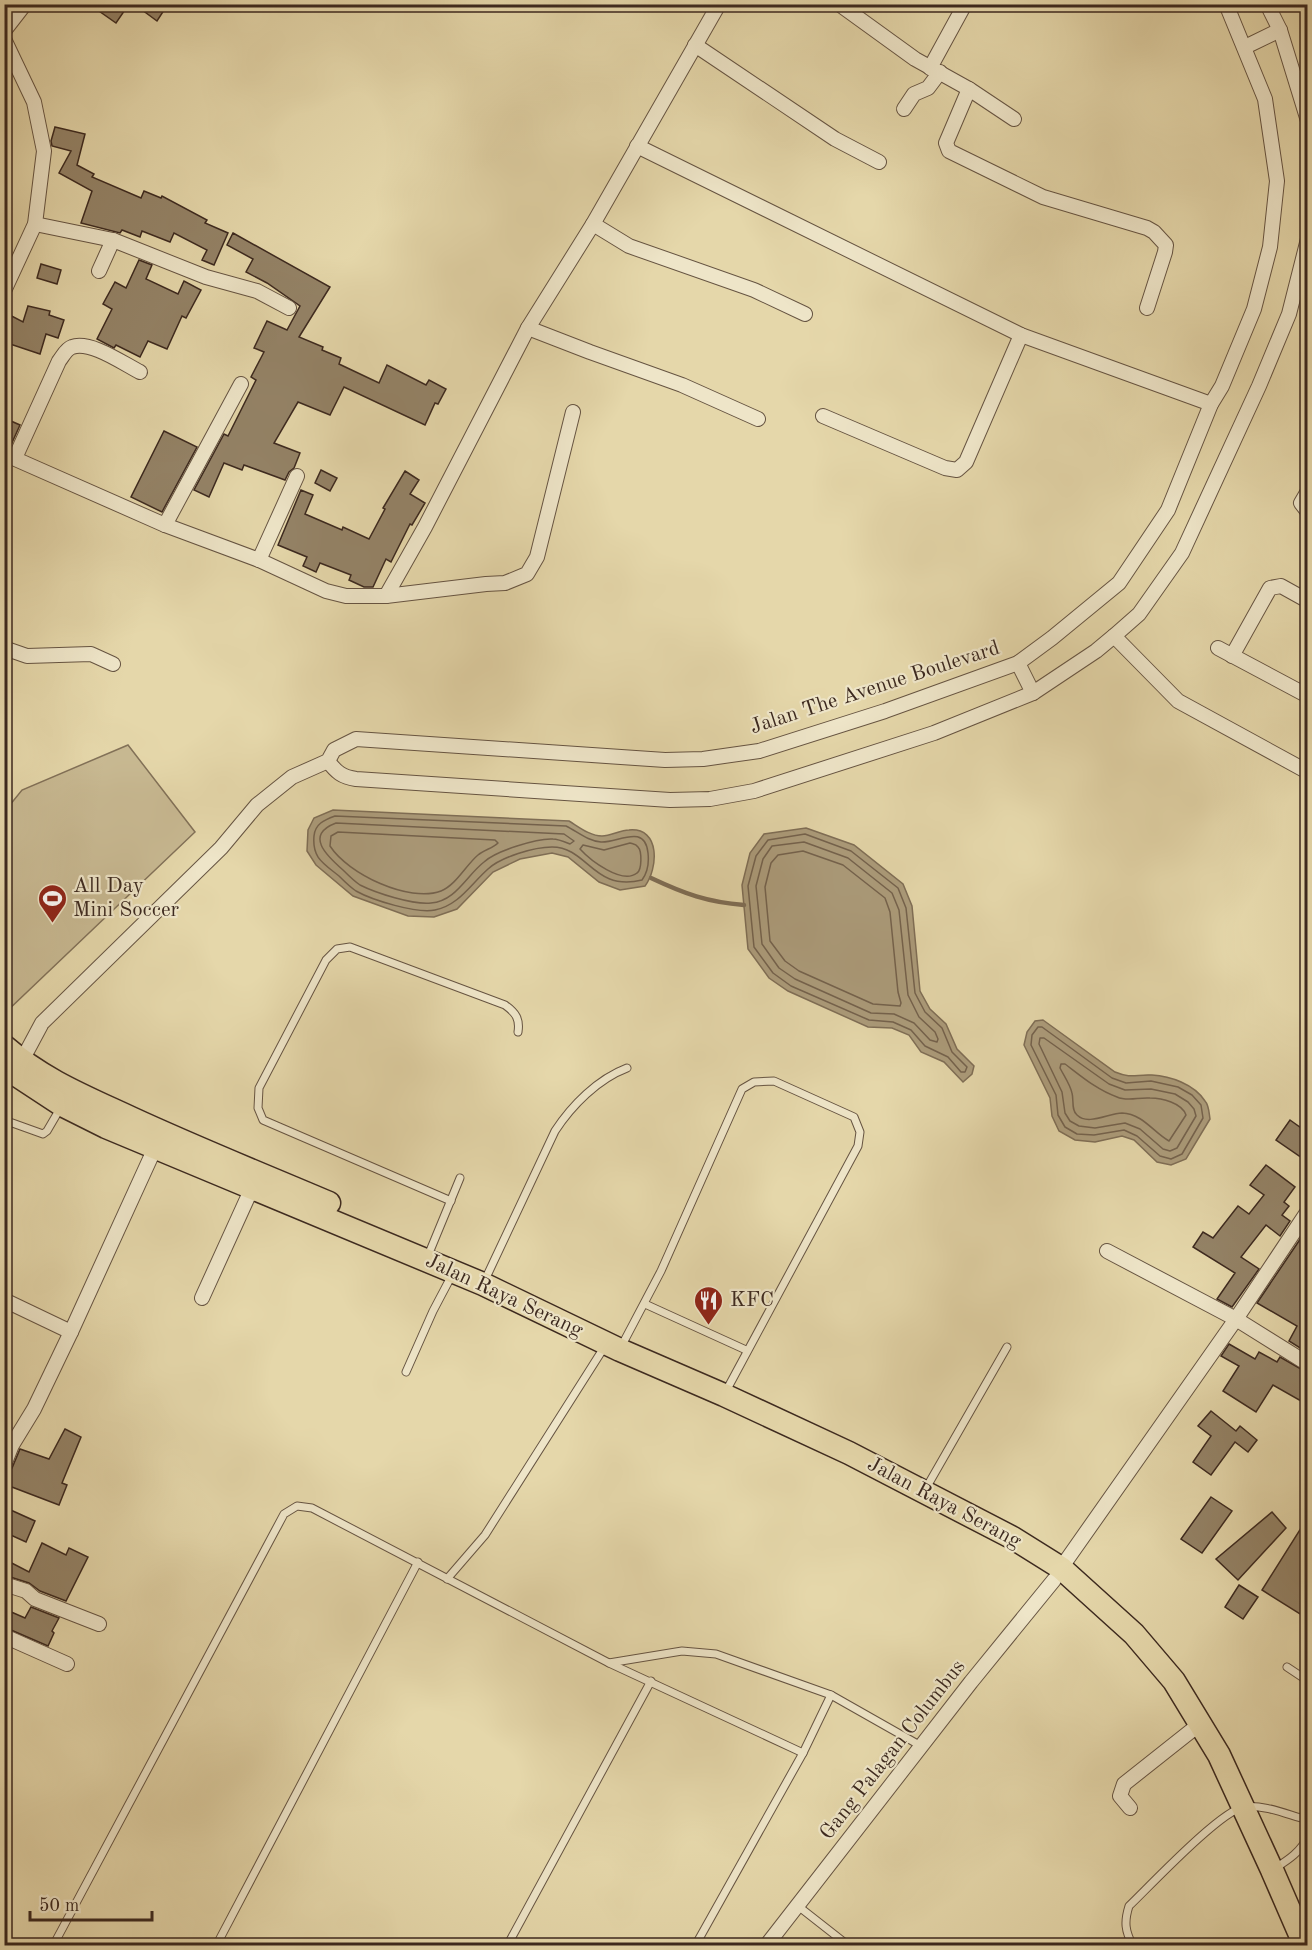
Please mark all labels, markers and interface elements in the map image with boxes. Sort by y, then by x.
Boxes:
street label: Jalan The Avenue Boulevard [747,638,1003,738]
place label: All Day Mini Soccer [73,876,180,921]
sports icon: All Day Mini Soccer [36,882,68,924]
street label: Jalan Raya Serang [422,1250,587,1342]
restaurant icon: KFC [693,1284,725,1326]
place label: KFC [730,1290,774,1311]
street label: Jalan Raya Serang [864,1454,1025,1553]
street label: Gang Palagan Columbus [816,1656,970,1844]
scale bar [30,1884,152,1922]
text: 50 m [39,1897,79,1915]

